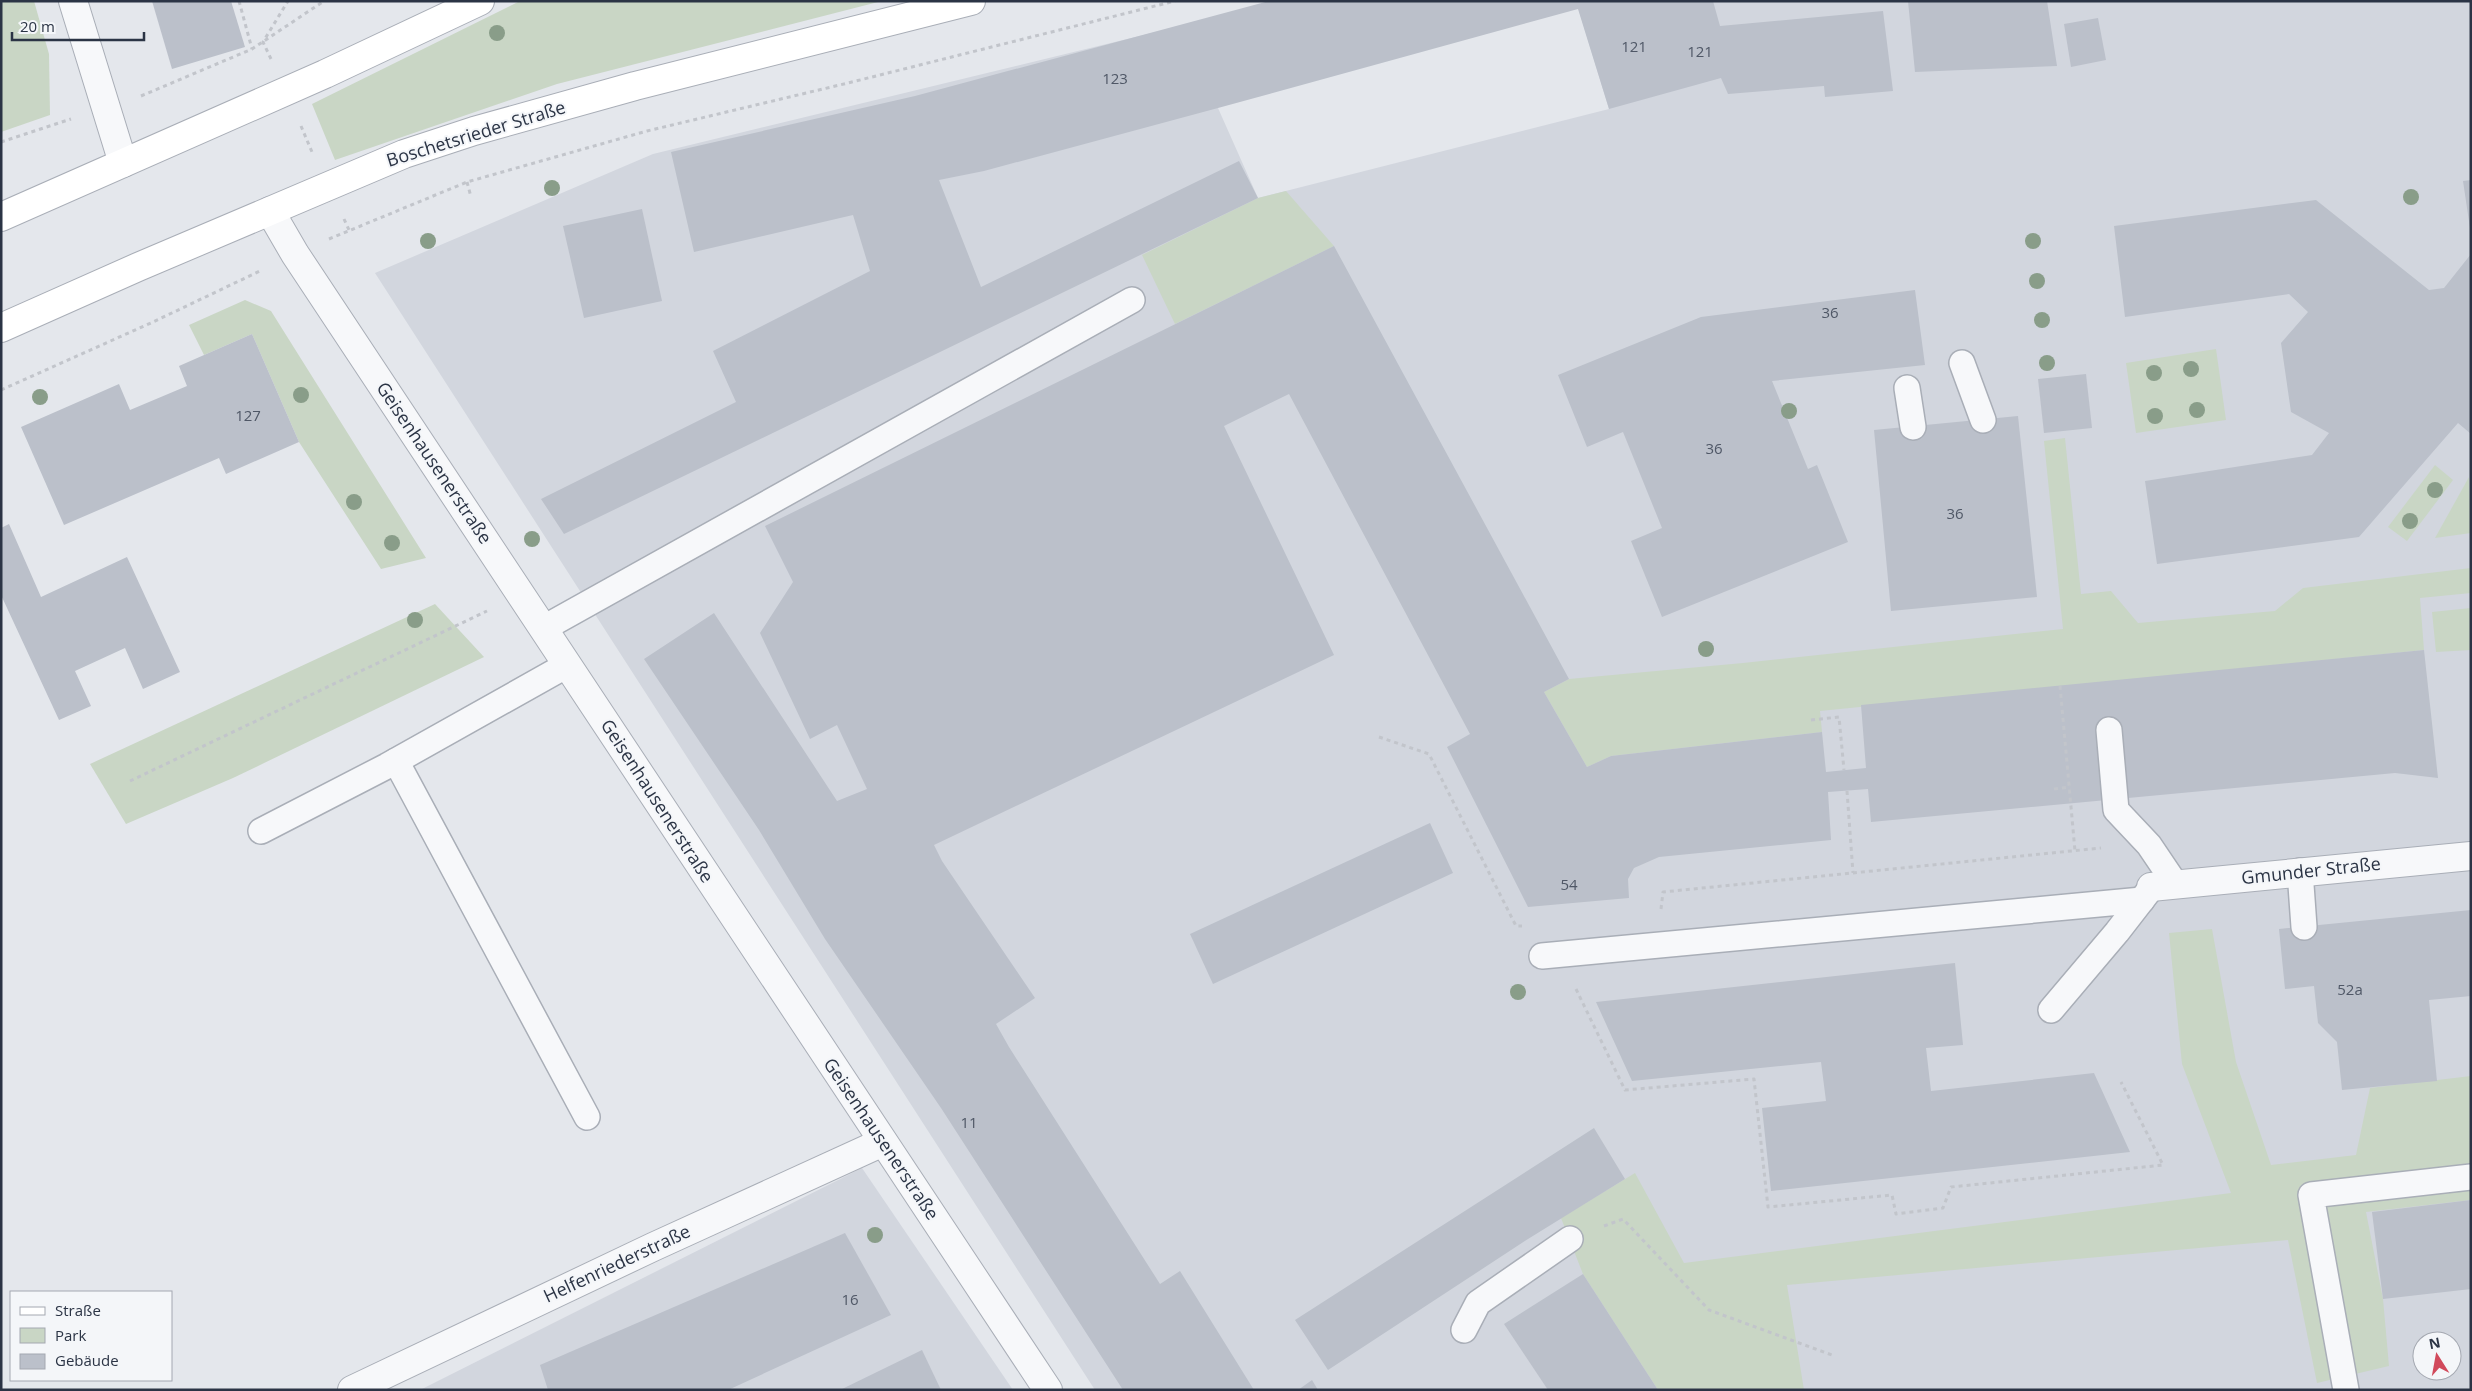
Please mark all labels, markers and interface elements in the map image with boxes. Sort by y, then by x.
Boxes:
scale bar [12,10,145,42]
text: 20 m [20,16,55,36]
house number: 121 [1621,36,1647,56]
house number: 121 [1687,41,1713,61]
house number: 123 [1102,68,1128,88]
street label: Boschetsrieder Straße [383,94,568,172]
house number: 36 [1821,302,1839,322]
street label: Geisenhausenerstraße [372,377,498,548]
house number: 127 [235,405,261,425]
house number: 36 [1705,438,1723,458]
house number: 36 [1946,503,1964,523]
street label: Geisenhausenerstraße [596,714,720,887]
street label: Gmunder Straße [2240,851,2382,889]
house number: 54 [1560,874,1578,894]
house number: 52a [2337,979,2363,999]
street label: Geisenhausenerstraße [819,1053,945,1224]
house number: 11 [960,1112,978,1132]
street label: Helfenriederstraße [539,1219,694,1308]
house number: 16 [841,1289,859,1309]
legend [10,1291,172,1381]
text: Straße [55,1300,101,1320]
text: Park [55,1325,86,1345]
north arrow [2412,1331,2462,1381]
text: N [2427,1332,2442,1353]
text: Gebäude [55,1350,119,1370]

